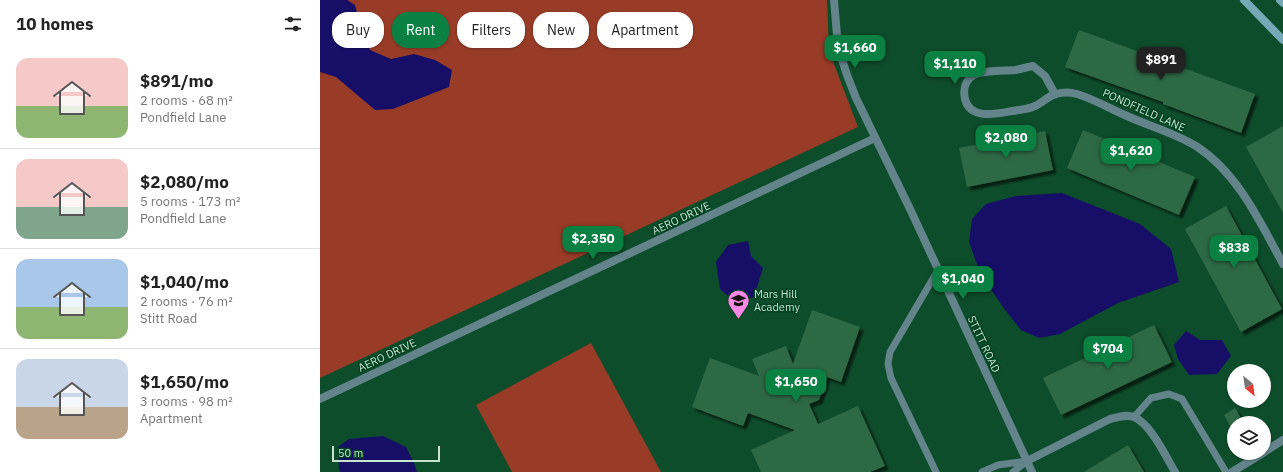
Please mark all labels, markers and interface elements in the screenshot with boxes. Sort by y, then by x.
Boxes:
chip: Buy [332,12,384,48]
chip: Rent [392,12,449,48]
chip: Filters [457,12,525,48]
chip: New [533,12,589,48]
chip: Apartment [597,12,693,48]
text: 10 homes [16,13,93,35]
icon: filters [282,13,304,35]
pin: $1,660 [822,35,888,69]
text: $1,660 [833,39,877,56]
pin: $891 [1137,47,1185,81]
pin: $1,110 [922,51,988,85]
text: $891 [1145,51,1177,68]
text: $1,110 [933,55,977,72]
text: $891/mo [140,70,213,92]
icon: home [48,74,96,122]
street label: PONDFIELD LANE [1100,85,1188,135]
text: 2 rooms · 68 m² [140,92,233,109]
text: Pondfield Lane [140,109,226,126]
pin: $2,080 [973,125,1039,159]
text: $2,080 [984,129,1028,146]
pin: $1,620 [1098,138,1164,172]
text: $1,620 [1109,142,1153,159]
text: $2,080/mo [140,171,229,193]
icon: home [48,175,96,223]
text: 5 rooms · 173 m² [140,193,241,210]
street label: AERO DRIVE [650,198,712,238]
text: Pondfield Lane [140,210,226,227]
pin: $2,350 [560,226,626,260]
text: $2,350 [571,230,615,247]
pin: $838 [1210,235,1258,269]
text: $838 [1218,239,1250,256]
pin: $1,040 [930,266,996,300]
text: $1,040 [941,270,985,287]
text: $1,040/mo [140,271,229,293]
icon: home [48,275,96,323]
school or university icon: Mars Hill Academy [725,287,751,320]
place label: Mars Hill Academy [754,287,800,314]
text: 2 rooms · 76 m² [140,293,233,310]
text: Stitt Road [140,310,197,327]
street label: STITT ROAD [965,313,1003,375]
street label: AERO DRIVE [356,335,418,375]
pin: $704 [1084,336,1132,370]
text: $704 [1092,340,1124,357]
north arrow [1227,364,1271,408]
map controls [1227,364,1271,460]
pin: $1,650 [763,369,829,403]
text: $1,650/mo [140,371,229,393]
text: $1,650 [774,373,818,390]
icon: home [48,375,96,423]
text: 3 rooms · 98 m² [140,393,233,410]
text: Apartment [140,410,203,427]
button: layers [1227,416,1271,460]
scale bar [332,444,440,463]
text: 50 m [338,446,363,460]

